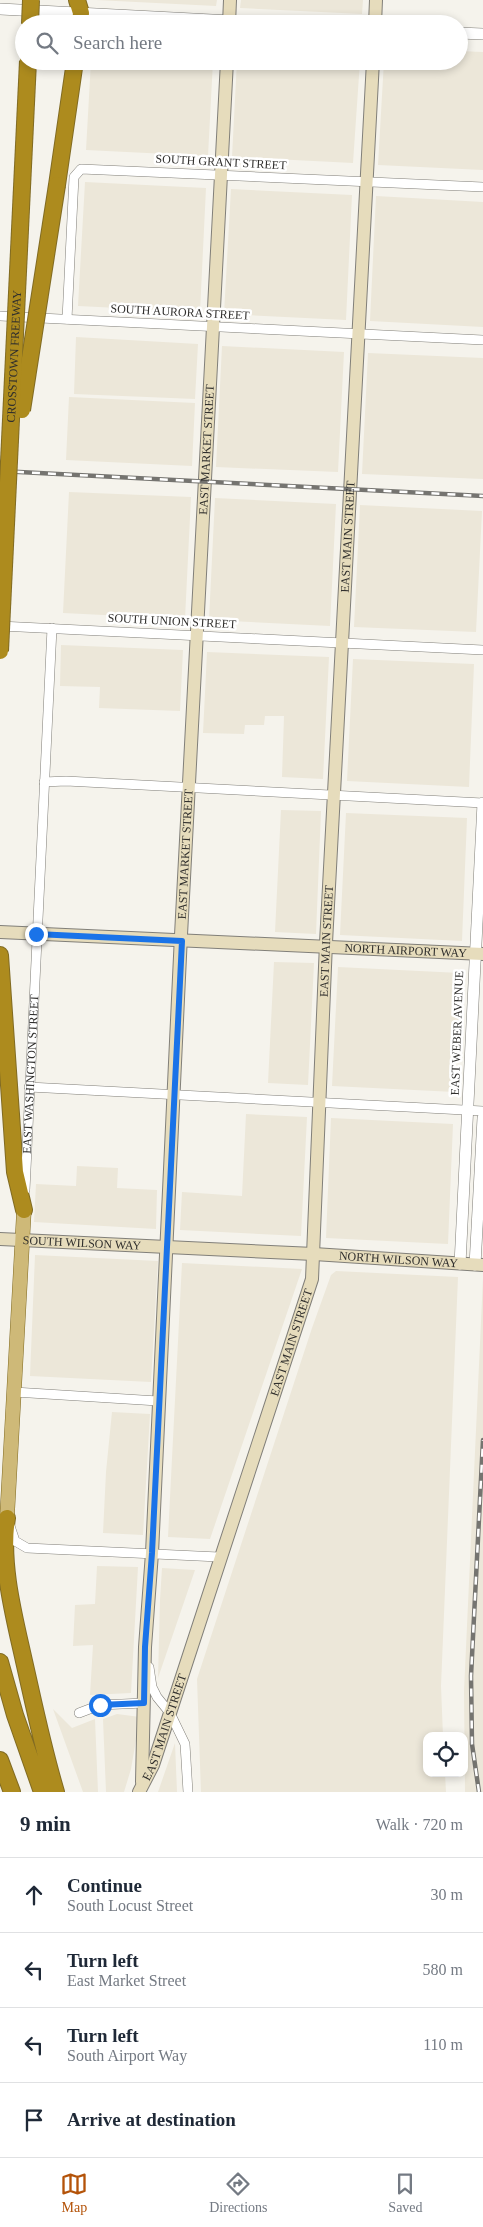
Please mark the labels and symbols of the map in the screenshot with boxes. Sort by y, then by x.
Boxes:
street label: SOUTH GRANT STREET [155,152,287,172]
street label: CROSSTOWN FREEWAY [4,289,24,423]
street label: SOUTH AURORA STREET [110,301,251,323]
street label: EAST MARKET STREET [196,384,217,515]
street label: EAST MAIN STREET [338,480,358,593]
street label: SOUTH UNION STREET [107,611,237,631]
street label: EAST MARKET STREET [175,788,196,920]
street label: EAST MAIN STREET [317,884,336,997]
route end [25,923,48,946]
street label: NORTH AIRPORT WAY [344,941,467,960]
street label: EAST WEBER AVENUE [448,970,466,1096]
street label: EAST WASHINGTON STREET [20,993,41,1154]
street label: SOUTH WILSON WAY [22,1233,142,1253]
street label: NORTH WILSON WAY [339,1249,459,1270]
street label: EAST MAIN STREET [267,1286,315,1398]
street label: EAST MAIN STREET [139,1671,190,1783]
route start [89,1694,112,1717]

